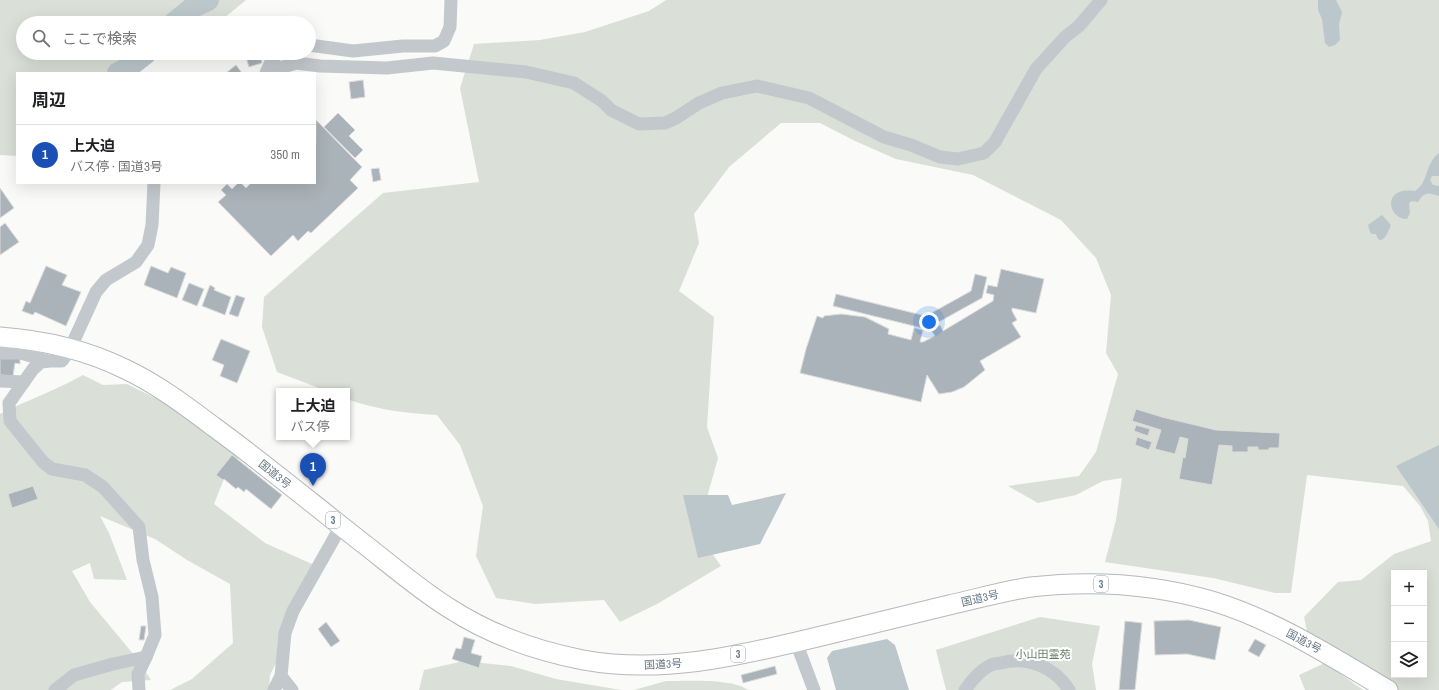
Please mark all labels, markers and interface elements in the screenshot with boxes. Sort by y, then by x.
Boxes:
search box [16,16,316,60]
icon: search [30,27,52,49]
text: ここで検索 [62,28,137,49]
text: 周辺 [32,88,66,111]
text: 上大迫 [70,135,115,156]
text: 1 [42,146,48,163]
text: 350 m [270,146,300,163]
text: バス停 · 国道3号 [70,158,163,175]
your location [919,312,939,332]
popup [276,388,350,440]
text: 上大迫 [290,395,336,416]
text: バス停 [290,418,330,435]
pin: 1 [300,453,326,486]
street label: 国道3号 [256,457,294,491]
road number: 3 [326,512,340,528]
map controls [1391,570,1427,678]
button: + [1391,570,1427,606]
road number: 3 [1094,576,1108,592]
street label: 国道3号 [960,587,1000,609]
button: − [1391,606,1427,642]
street label: 国道3号 [1284,626,1324,656]
button: layers [1391,642,1427,678]
road number: 3 [731,646,745,662]
park label: 小山田霊苑 [1016,647,1071,661]
street label: 国道3号 [644,656,682,672]

